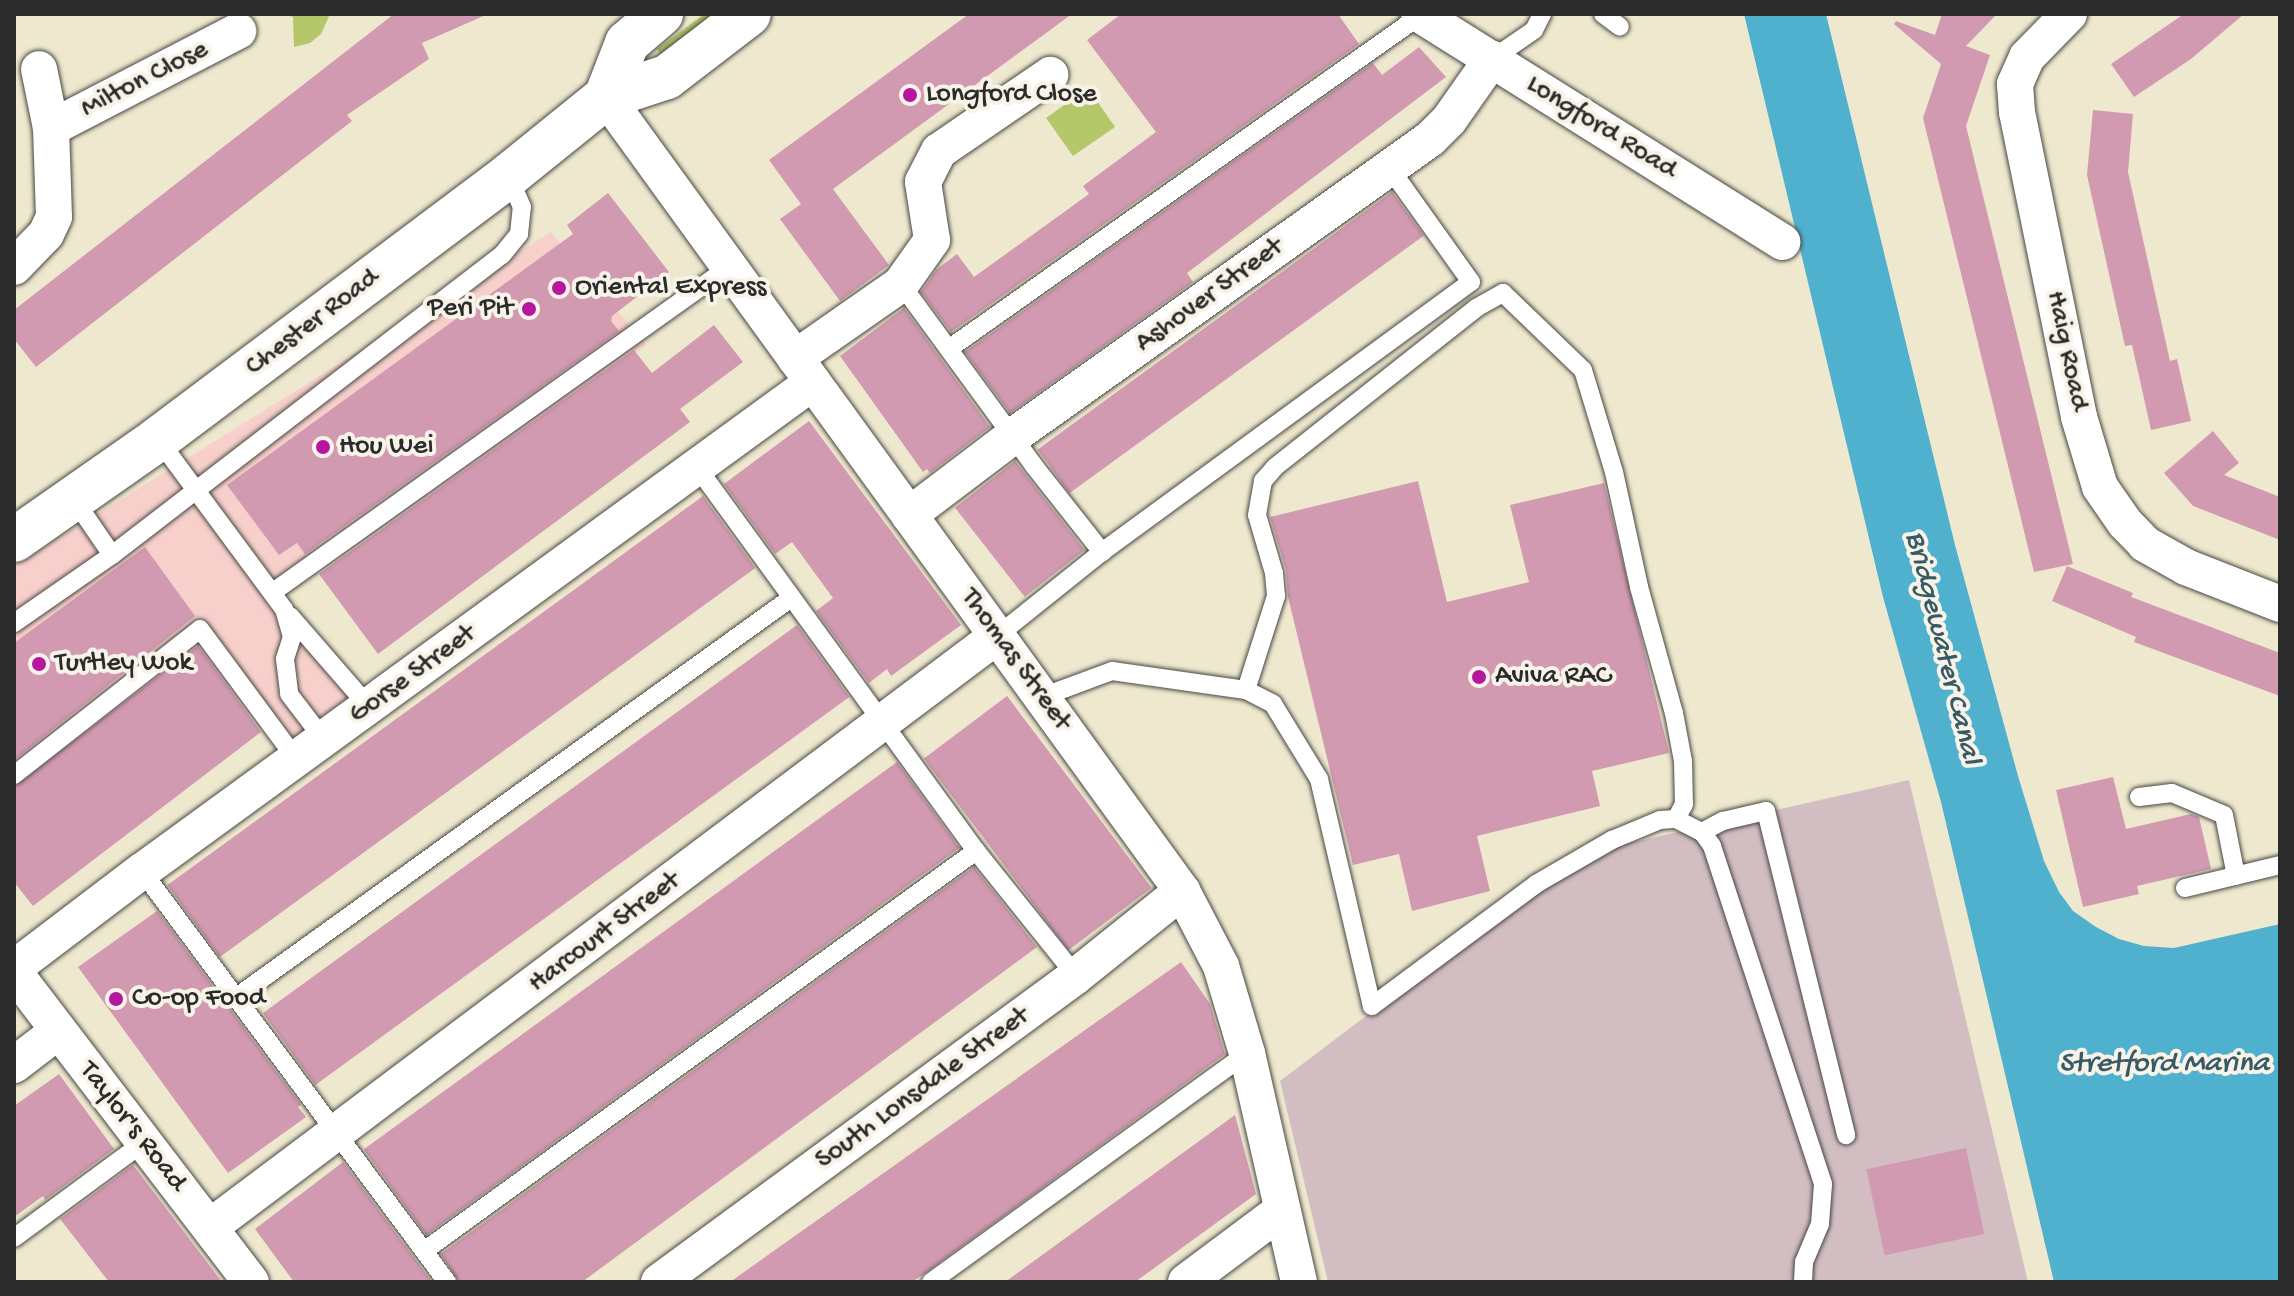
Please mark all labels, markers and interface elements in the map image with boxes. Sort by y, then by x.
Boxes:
street label: Milton Close [76,34,214,126]
street label: Longford Road [1519,68,1683,188]
place label: Longford Close [926,78,1097,112]
marker: Longford Close [901,86,919,104]
street label: Ashover Street [1130,231,1290,361]
street label: Chester Road [240,262,386,384]
place label: Oriental Express [575,271,766,305]
marker: Oriental Express [550,279,568,297]
street label: Haig Road [2037,288,2095,414]
place label: Peri Pit [428,292,513,326]
marker: Peri Pit [520,300,538,318]
place label: Hou Wei [339,430,434,464]
marker: Hou Wei [314,438,332,456]
water label: Bridgewater Canal [1895,528,1987,768]
street label: Thomas Street [952,582,1078,738]
street label: Gorse Street [343,618,483,732]
place label: Turtley Wok [55,647,192,681]
marker: Turtley Wok [30,655,48,673]
place label: Aviva RAC [1495,660,1611,694]
marker: Aviva RAC [1470,668,1488,686]
street label: Harcourt Street [523,865,687,1001]
place label: Co-op Food [132,982,265,1016]
marker: Co-op Food [107,990,125,1008]
street label: South Lonsdale Street [810,1000,1036,1178]
water label: Stretford Marina [2059,1047,2269,1083]
street label: Taylor's Road [71,1055,193,1199]

